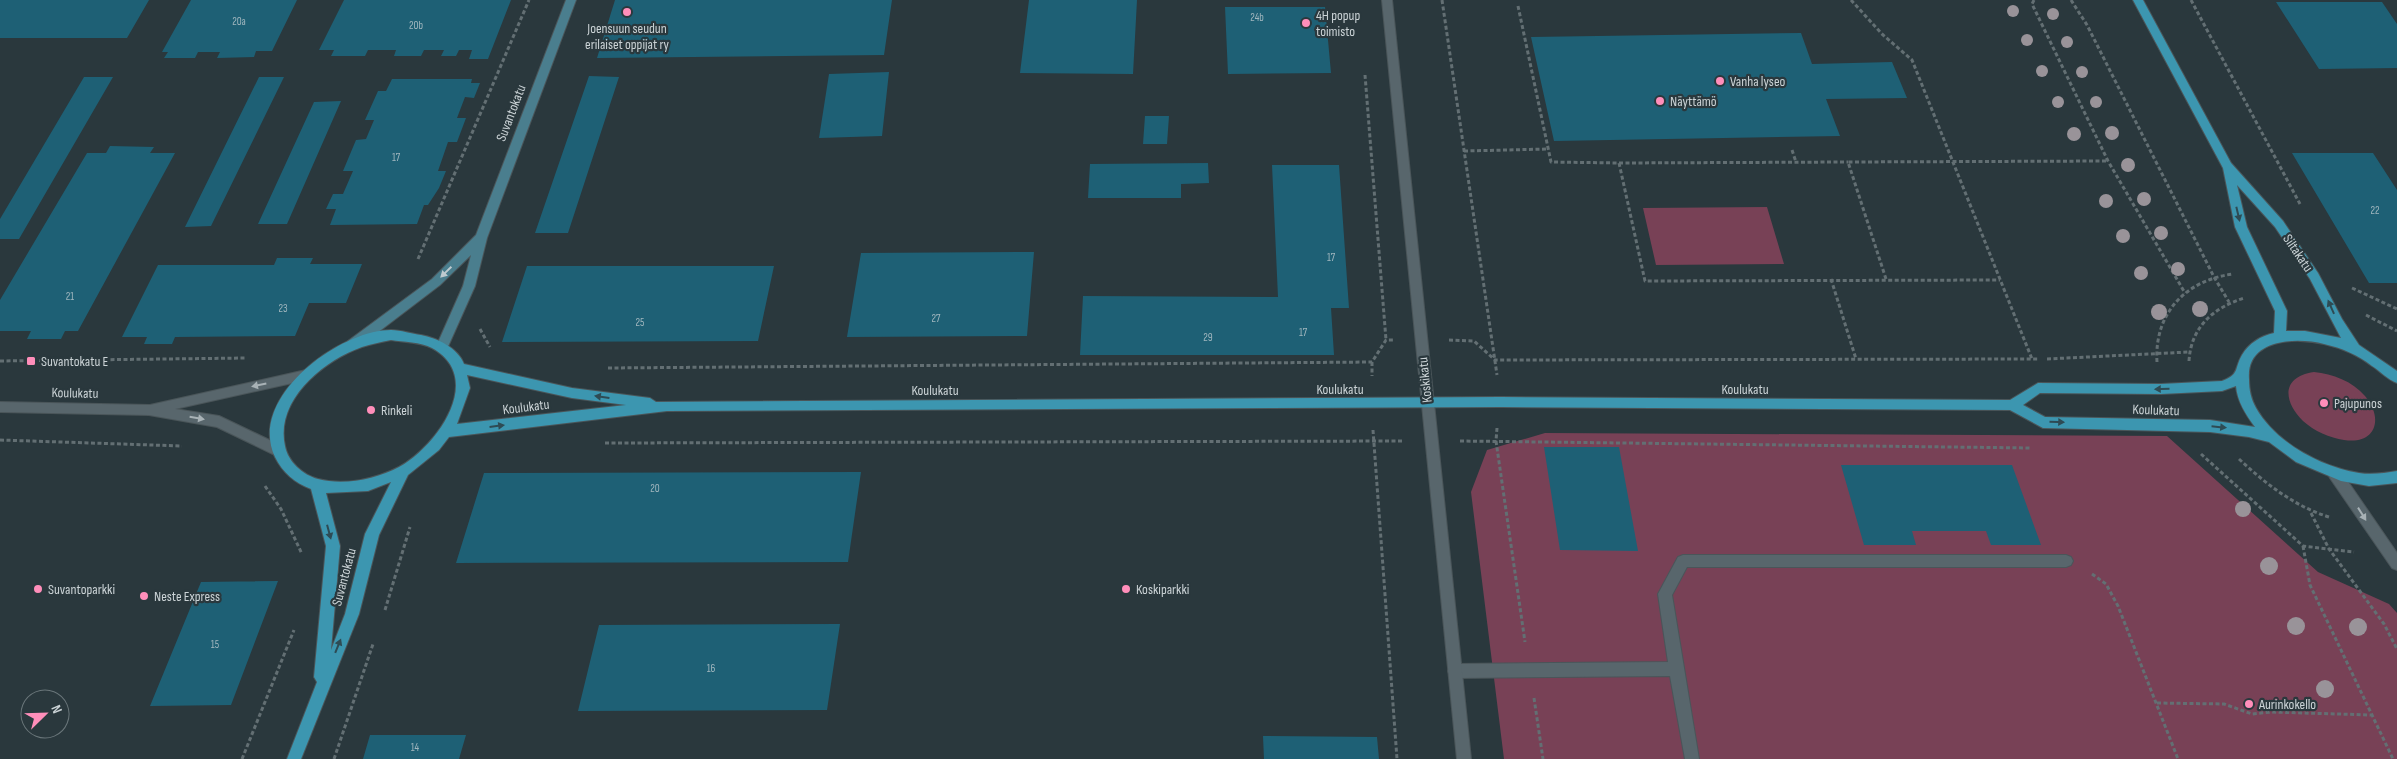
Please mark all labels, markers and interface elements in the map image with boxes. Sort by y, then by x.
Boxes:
marker: Joensuun seudun erilaiset oppijat ry [621,6,633,18]
place label: 4H popup toimisto [1316,7,1360,40]
house number: 24b [1250,11,1264,24]
house number: 20a [232,15,246,28]
marker: 4H popup toimisto [1300,17,1312,29]
house number: 20b [409,19,423,32]
place label: Joensuun seudun erilaiset oppijat ry [585,20,670,53]
place label: Vanha lyseo [1730,73,1786,90]
marker: Vanha lyseo [1714,75,1726,87]
street label: Suvantokatu [492,82,530,144]
place label: Näyttämö [1670,93,1717,110]
marker: Näyttämö [1654,95,1666,107]
house number: 17 [392,151,401,164]
house number: 22 [2370,204,2380,217]
one-way arrow [2234,206,2242,221]
street label: Siltakatu [2279,231,2317,275]
house number: 17 [1327,251,1336,264]
one-way arrow [440,266,452,278]
house number: 21 [66,290,74,303]
one-way arrow [2326,300,2334,314]
house number: 23 [278,302,288,315]
house number: 27 [932,312,941,325]
house number: 25 [636,316,644,329]
house number: 17 [1299,326,1308,339]
house number: 29 [1203,331,1213,344]
place label: Suvantokatu E [41,353,109,370]
marker: Suvantokatu E [25,355,37,367]
street label: Koskikatu [1414,356,1436,404]
one-way arrow [251,381,266,389]
street label: Koulukatu [1316,381,1364,398]
street label: Koulukatu [1721,381,1769,398]
street label: Koulukatu [911,382,959,399]
street label: Koulukatu [51,384,99,402]
one-way arrow [2153,385,2169,393]
one-way arrow [593,392,609,400]
place label: Pajupunos [2334,395,2382,412]
street label: Koulukatu [502,396,551,418]
marker: Pajupunos [2318,397,2330,409]
street label: Koulukatu [2132,401,2180,419]
place label: Rinkeli [381,402,412,419]
marker: Rinkeli [365,404,377,416]
one-way arrow [189,414,205,422]
one-way arrow [2049,418,2065,426]
one-way arrow [489,422,505,430]
one-way arrow [2211,424,2227,432]
house number: 20 [650,482,660,495]
one-way arrow [2357,508,2367,521]
one-way arrow [326,525,334,540]
street label: Suvantokatu [328,546,360,608]
place label: Suvantoparkki [48,581,115,598]
place label: Koskiparkki [1136,581,1189,598]
marker: Suvantoparkki [32,583,44,595]
marker: Koskiparkki [1120,583,1132,595]
place label: Neste Express [154,588,220,605]
marker: Neste Express [138,590,150,602]
house number: 15 [211,638,219,651]
one-way arrow [335,639,343,654]
house number: 16 [707,662,716,675]
north arrow [20,689,70,739]
place label: Aurinkokello [2258,696,2316,713]
marker: Aurinkokello [2243,698,2255,710]
text: N [47,702,66,716]
house number: 14 [411,741,420,754]

